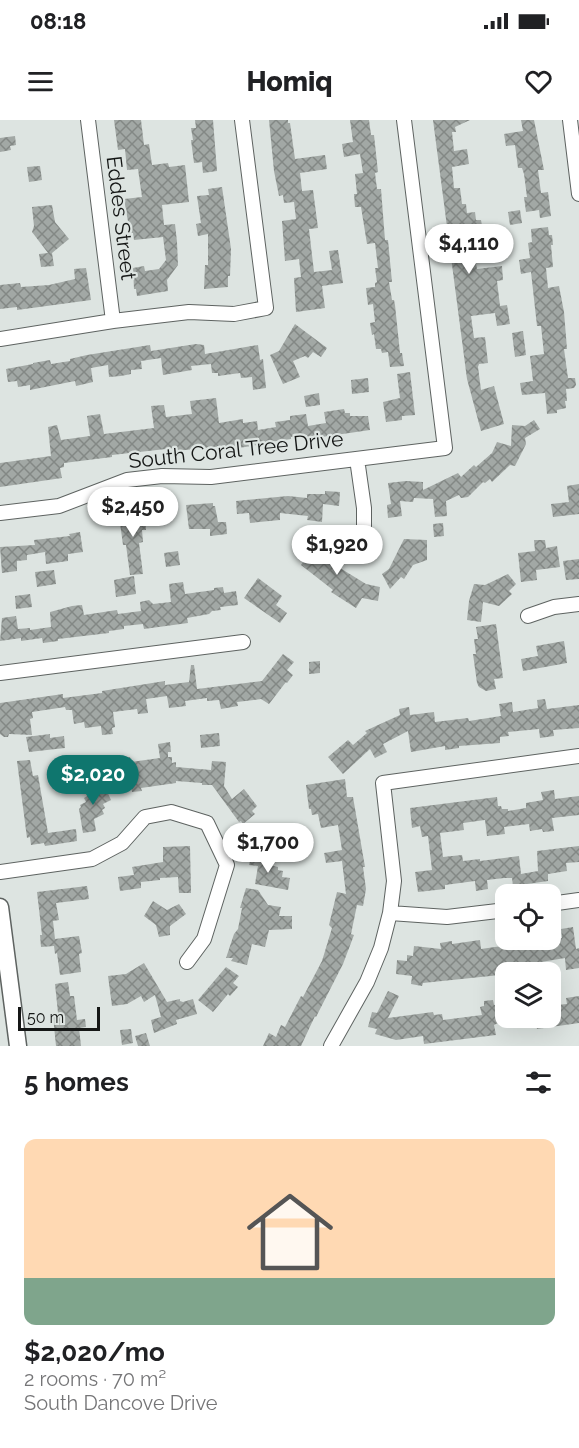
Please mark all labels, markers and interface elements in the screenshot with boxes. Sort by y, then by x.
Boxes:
text: 08:18 [30,8,86,34]
icon: menu [24,65,57,98]
icon: heart [522,65,555,98]
text: Homiq [246,66,333,97]
street label: Eddes Street [101,155,141,281]
pin: $4,110 [420,224,518,275]
text: $4,110 [439,231,499,255]
street label: South Coral Tree Drive [127,426,345,473]
pin: $2,450 [84,487,182,538]
text: $2,450 [101,494,165,518]
pin: $1,920 [288,525,386,576]
text: $1,920 [306,532,368,556]
pin: $2,020 [44,755,142,806]
text: $2,020 [61,762,125,786]
pin: $1,700 [219,823,317,874]
text: $1,700 [237,830,299,854]
map controls [495,884,561,1028]
button: locate [495,884,561,950]
button: layers [495,962,561,1028]
scale bar [18,1004,100,1032]
text: 50 m [27,1008,64,1027]
icon: filters [522,1066,555,1099]
text: 5 homes [24,1067,129,1097]
icon: home [236,1178,344,1286]
text: $2,020/mo [24,1337,165,1367]
text: 2 rooms · 70 m² [24,1367,166,1391]
text: South Dancove Drive [24,1391,217,1415]

